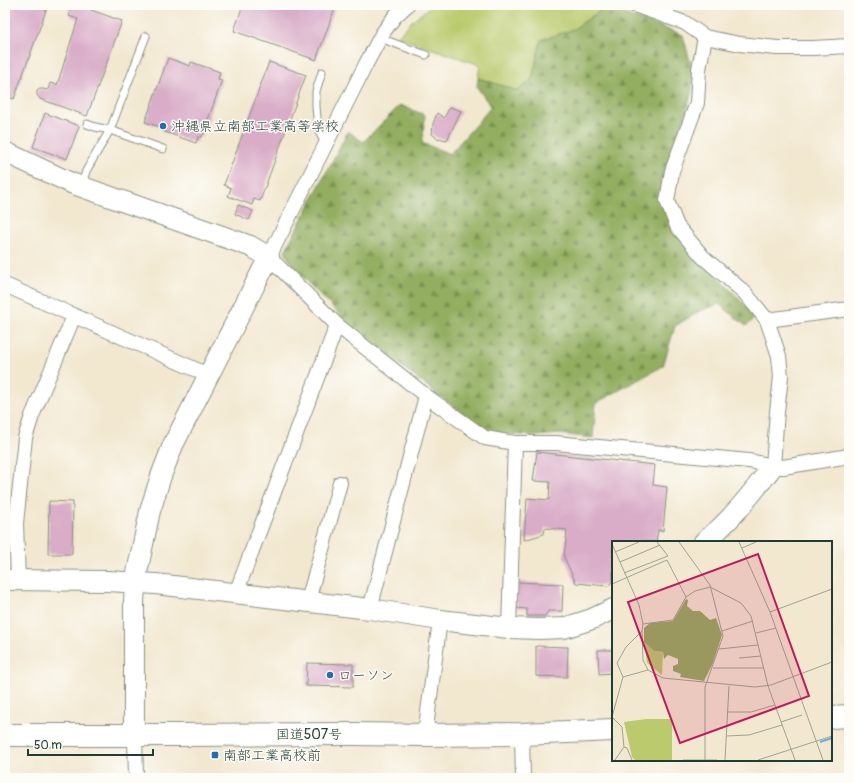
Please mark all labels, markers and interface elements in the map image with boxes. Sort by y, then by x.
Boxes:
place label: 沖縄県立南部工業高等学校 [171,118,339,135]
marker: 沖縄県立南部工業高等学校 [158,121,168,131]
inset map [612,541,832,761]
place label: ローソン [338,667,394,684]
marker: ローソン [325,670,335,680]
street label: 国道507号 [276,726,342,743]
scale bar [28,731,153,757]
text: 50 m [34,738,62,753]
place label: 南部工業高校前 [223,747,321,764]
marker: 南部工業高校前 [210,750,220,760]

